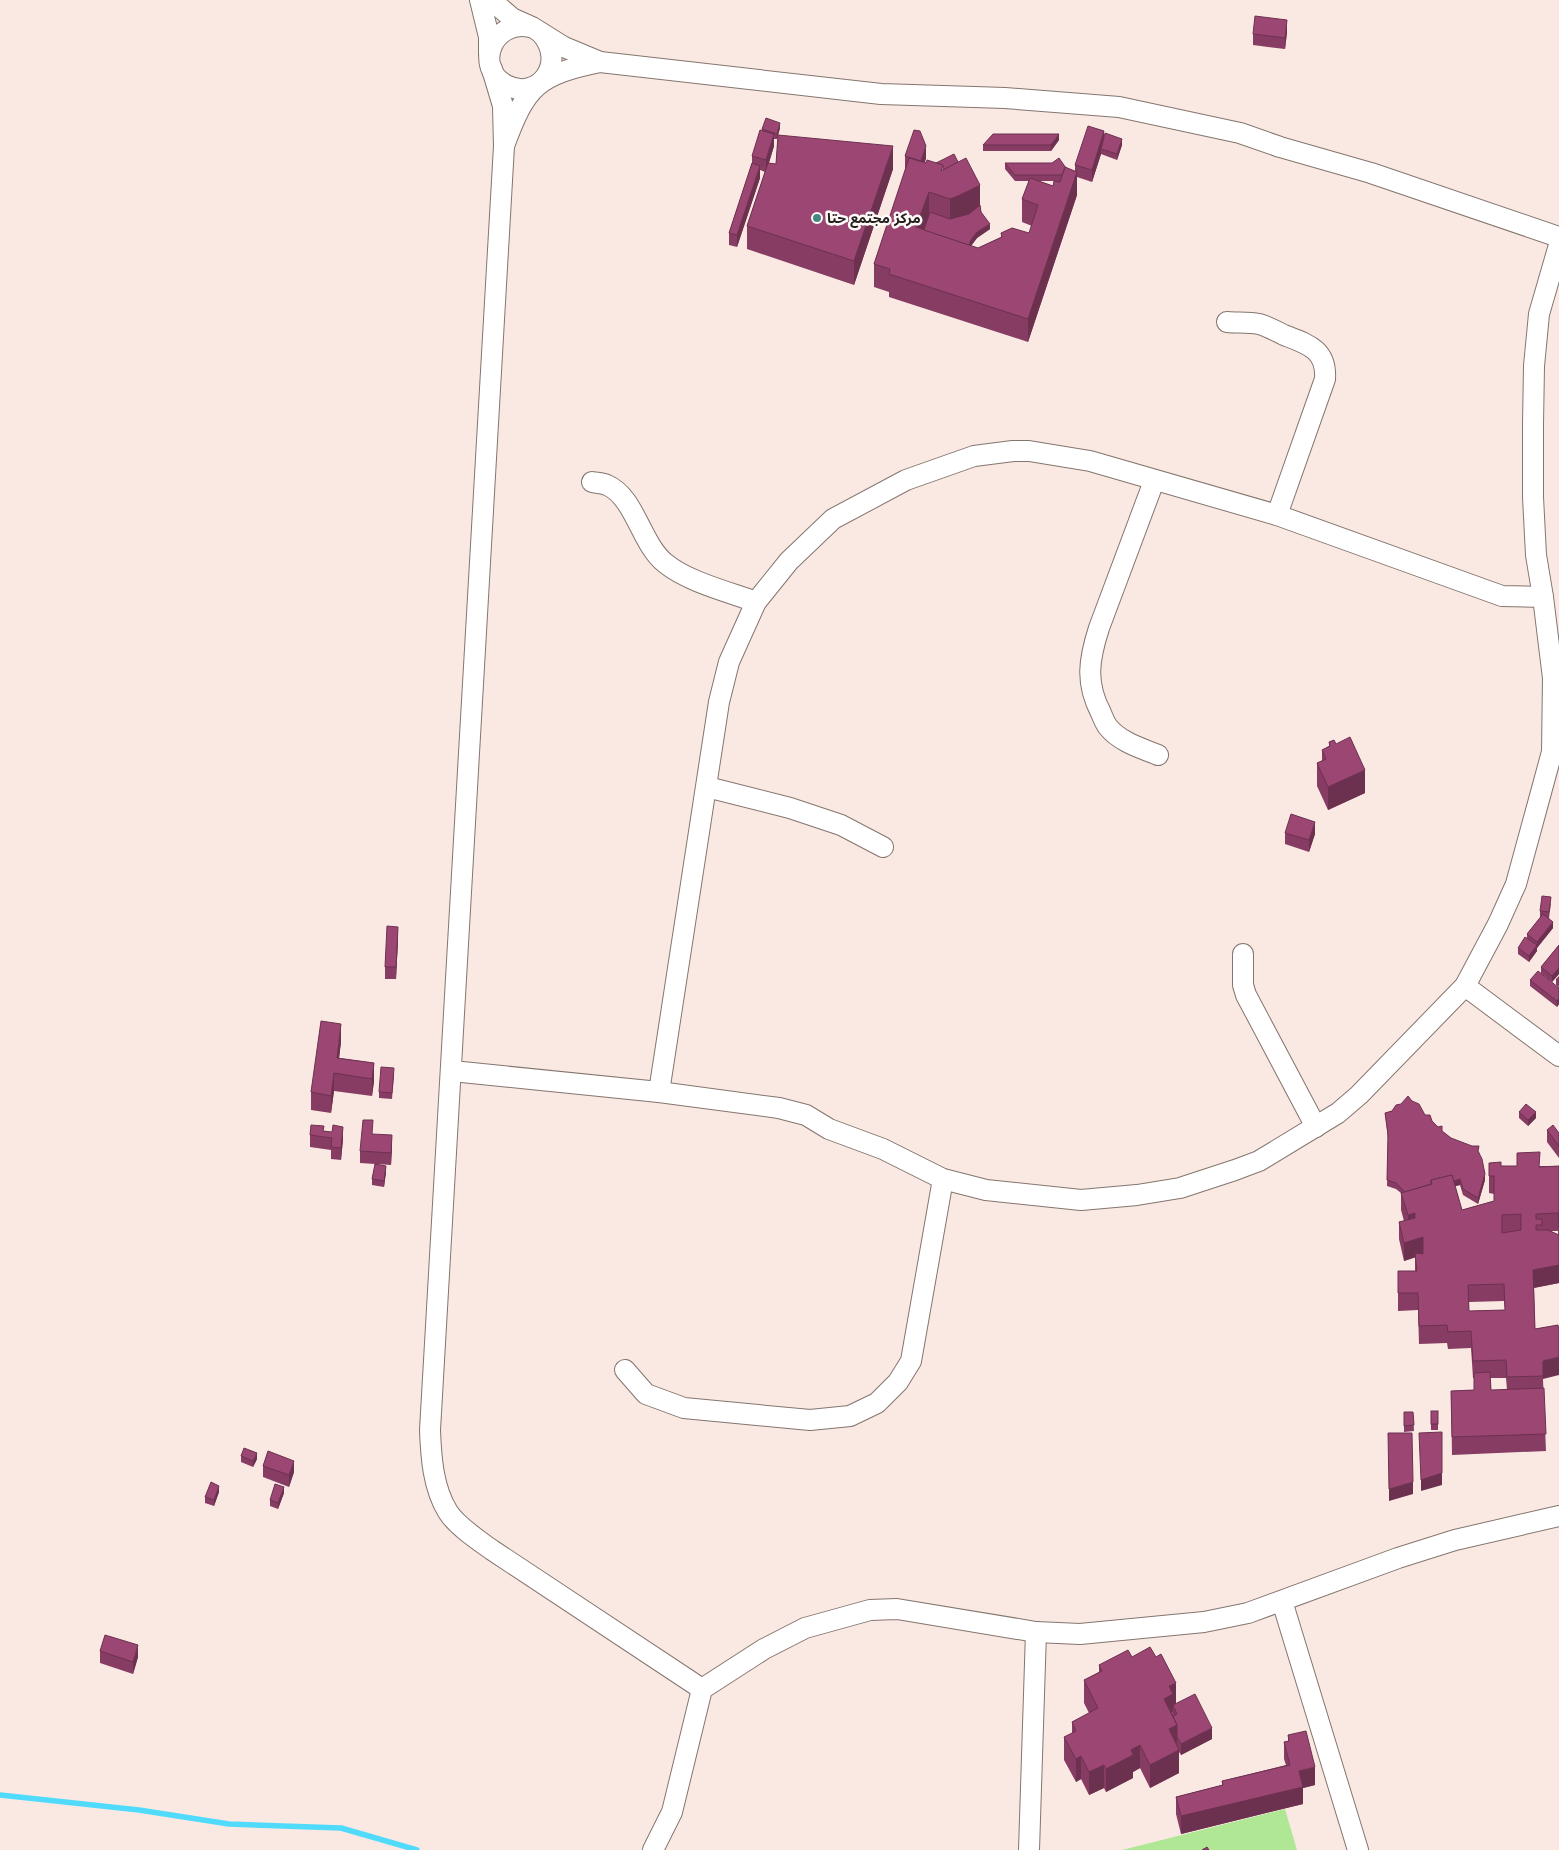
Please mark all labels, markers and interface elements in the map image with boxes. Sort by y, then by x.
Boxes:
place label: مركز مجتمع حتا [827,208,921,228]
marker: مركز مجتمع حتا [811,212,823,224]

